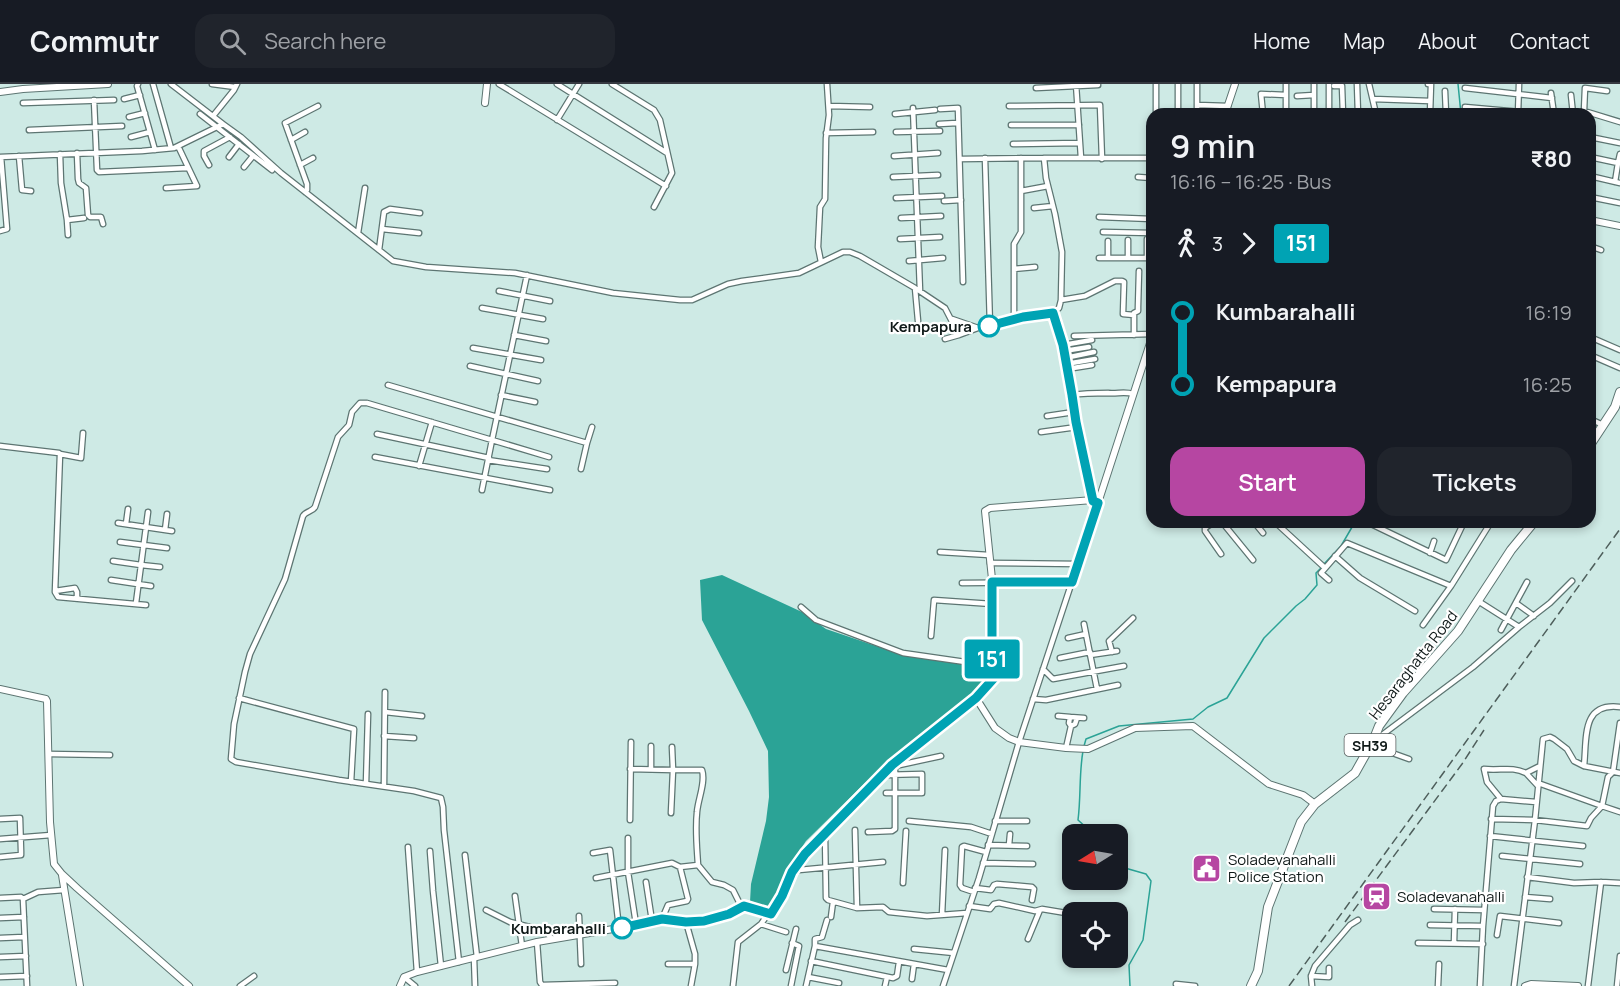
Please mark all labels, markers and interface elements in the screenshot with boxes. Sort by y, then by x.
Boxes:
search box [195,14,615,68]
text: Commutr [30,22,159,60]
icon: search [216,25,249,58]
text: Search here [264,26,386,56]
text: Home [1253,27,1310,55]
text: Map [1343,27,1385,55]
text: About [1418,27,1477,55]
text: Contact [1510,27,1590,55]
text: 9 min [1170,123,1255,168]
text: ₹80 [1530,144,1572,174]
text: 16:16 – 16:25 · Bus [1170,168,1332,195]
icon: walk [1170,227,1203,260]
icon: forward [1232,227,1265,260]
text: 151 [1286,229,1317,257]
text: 3 [1212,230,1223,257]
text: Kumbarahalli [1216,297,1355,327]
text: 16:19 [1526,299,1572,326]
marker: Kempapura [978,315,1000,337]
place label: Kempapura [890,316,972,337]
text: Kempapura [1216,369,1337,399]
text: 16:25 [1523,371,1572,398]
button: Start [1170,447,1365,516]
button: Tickets [1377,447,1572,516]
street label: Hesaraghatta Road [1364,606,1462,724]
line badge: 151 [958,640,1026,678]
text: 151 [977,645,1007,673]
road number: SH39 [1344,734,1396,756]
north arrow [1062,824,1128,890]
map controls [1062,824,1128,968]
place label: Soladevanahalli Police Station [1228,849,1336,887]
public building icon: Soladevanahalli Police Station [1191,852,1223,884]
station icon: Soladevanahalli [1360,880,1392,912]
place label: Soladevanahalli [1397,886,1505,907]
button: locate [1062,902,1128,968]
marker: Kumbarahalli [611,917,633,939]
place label: Kumbarahalli [511,918,606,939]

